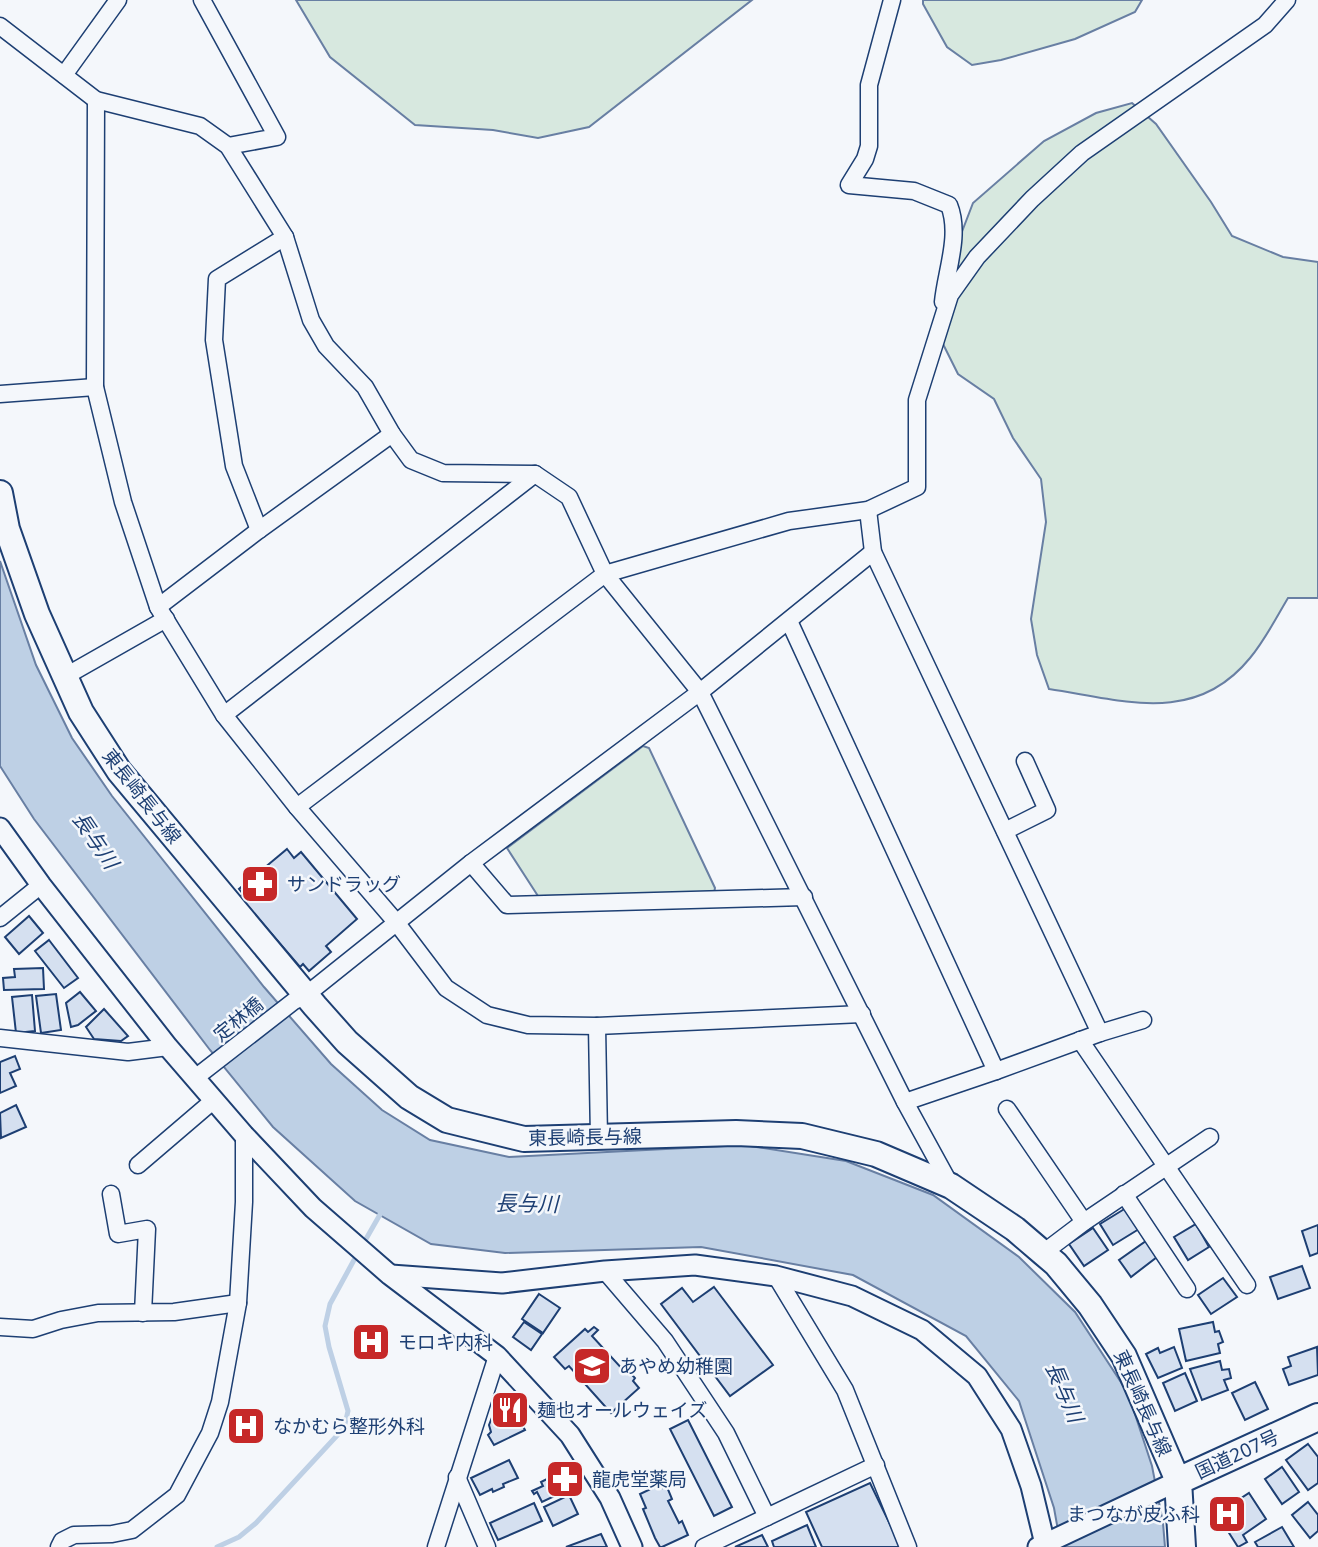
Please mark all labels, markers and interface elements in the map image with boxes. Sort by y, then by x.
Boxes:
street label: 東長崎長与線 [97,743,187,849]
water label: 長与川 [67,806,126,876]
pharmacy icon: サンドラッグ [239,863,281,905]
place label: サンドラッグ [287,871,401,897]
street label: 定林橋 [208,991,268,1047]
street label: 東長崎長与線 [528,1123,642,1151]
water label: 長与川 [495,1188,561,1218]
hospital icon: モロキ内科 [350,1321,392,1363]
place label: モロキ内科 [398,1329,493,1355]
school or university icon: あやめ幼稚園 [571,1345,613,1387]
street label: 東長崎長与線 [1108,1346,1178,1460]
place label: あやめ幼稚園 [619,1353,733,1379]
water label: 長与川 [1040,1358,1091,1428]
restaurant icon: 麺也オールウェイズ [489,1389,531,1431]
place label: 麺也オールウェイズ [537,1397,707,1423]
hospital icon: なかむら整形外科 [225,1405,267,1447]
place label: なかむら整形外科 [273,1413,425,1439]
street label: 国道207号 [1191,1423,1283,1485]
pharmacy icon: 龍虎堂薬局 [544,1458,586,1500]
place label: 龍虎堂薬局 [592,1466,687,1492]
hospital icon: まつなが皮ふ科 [1206,1493,1248,1535]
place label: まつなが皮ふ科 [1067,1501,1200,1527]

